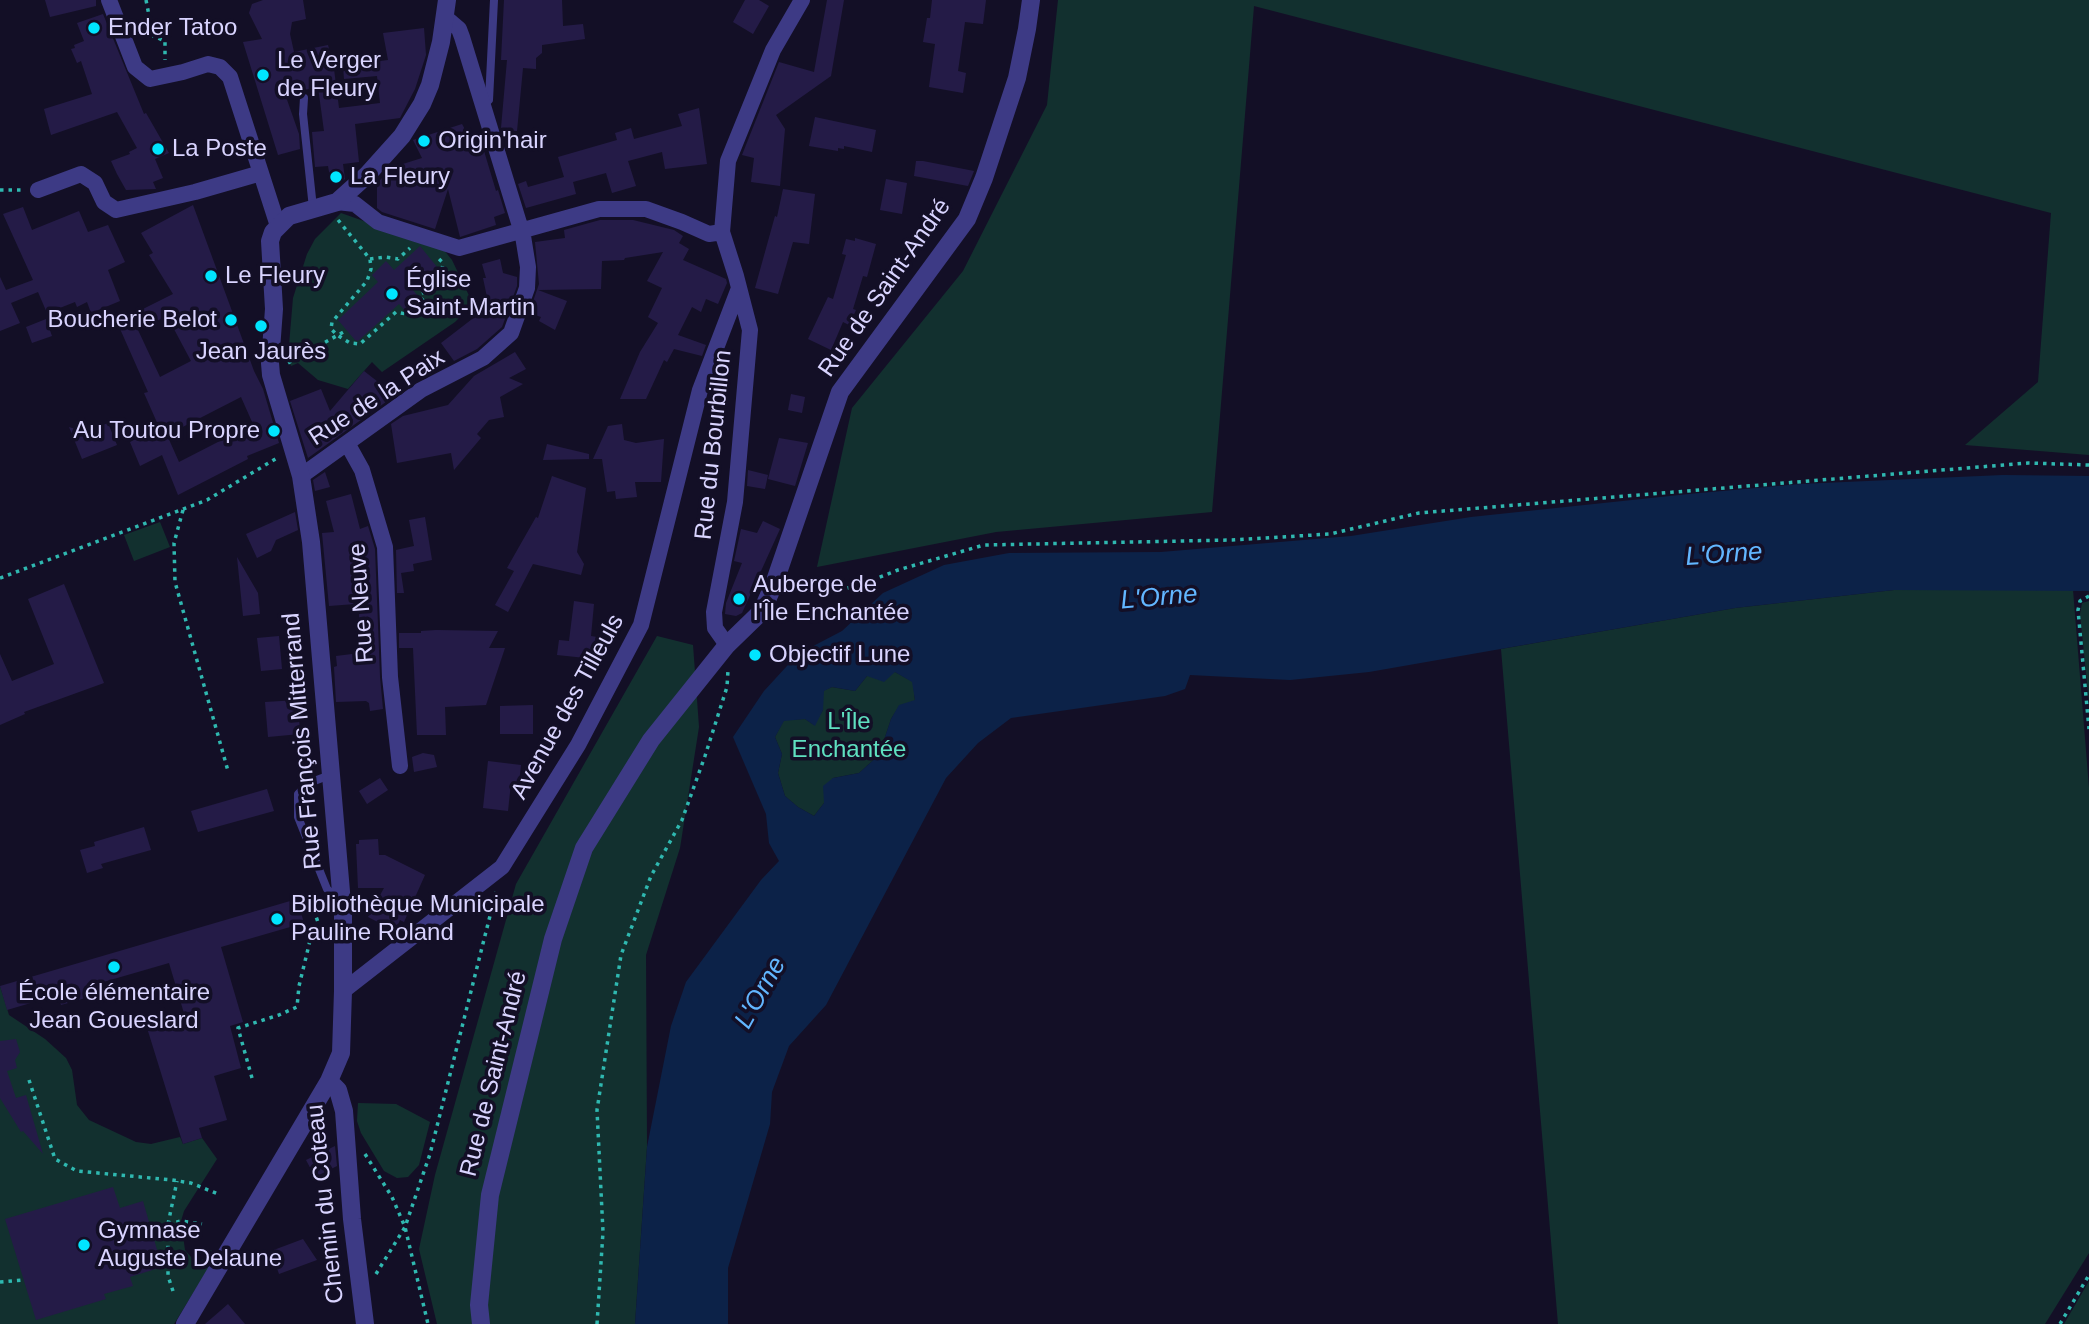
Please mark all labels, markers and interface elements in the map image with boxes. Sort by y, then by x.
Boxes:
place label: Ender Tatoo [108,14,237,42]
marker: Ender Tatoo [86,20,102,36]
place label: Le Verger de Fleury [277,47,381,103]
marker: Le Verger de Fleury [255,67,271,83]
place label: Origin'hair [438,127,547,155]
marker: Origin'hair [416,133,432,149]
place label: La Poste [172,135,267,163]
marker: La Poste [150,141,166,157]
place label: La Fleury [350,163,450,191]
marker: La Fleury [328,169,344,185]
street label: Rue de Saint-André [813,193,957,383]
place label: Le Fleury [225,262,325,290]
place label: Église Saint-Martin [406,266,535,322]
marker: Le Fleury [203,268,219,284]
marker: Église Saint-Martin [384,286,400,302]
place label: Boucherie Belot [48,306,217,334]
marker: Boucherie Belot [223,312,239,328]
marker: Jean Jaurès [253,318,269,334]
place label: Jean Jaurès [196,338,326,366]
street label: Rue de la Paix [304,343,450,453]
street label: Rue du Bourbillon [690,349,738,541]
place label: Au Toutou Propre [73,417,260,445]
marker: Au Toutou Propre [266,423,282,439]
water label: L'Orne [1684,537,1764,573]
street label: Rue Neuve [343,542,381,664]
place label: Auberge de l'Île Enchantée [753,571,910,627]
water label: L'Orne [1119,579,1199,617]
marker: Auberge de l'Île Enchantée [731,591,747,607]
street label: Avenue des Tilleuls [505,610,631,804]
street label: Rue François Mitterrand [277,612,329,870]
place label: Objectif Lune [769,641,910,669]
marker: Objectif Lune [747,647,763,663]
park label: L'Île Enchantée [792,708,906,764]
place label: Bibliothèque Municipale Pauline Roland [291,891,544,947]
marker: Bibliothèque Municipale Pauline Roland [269,911,285,927]
water label: L'Orne [729,952,793,1034]
marker: École élémentaire Jean Goueslard [106,959,122,975]
street label: Rue de Saint-André [455,968,533,1180]
place label: École élémentaire Jean Goueslard [18,979,210,1035]
street label: Chemin du Coteau [301,1103,351,1305]
place label: Gymnase Auguste Delaune [98,1217,282,1273]
marker: Gymnase Auguste Delaune [76,1237,92,1253]

